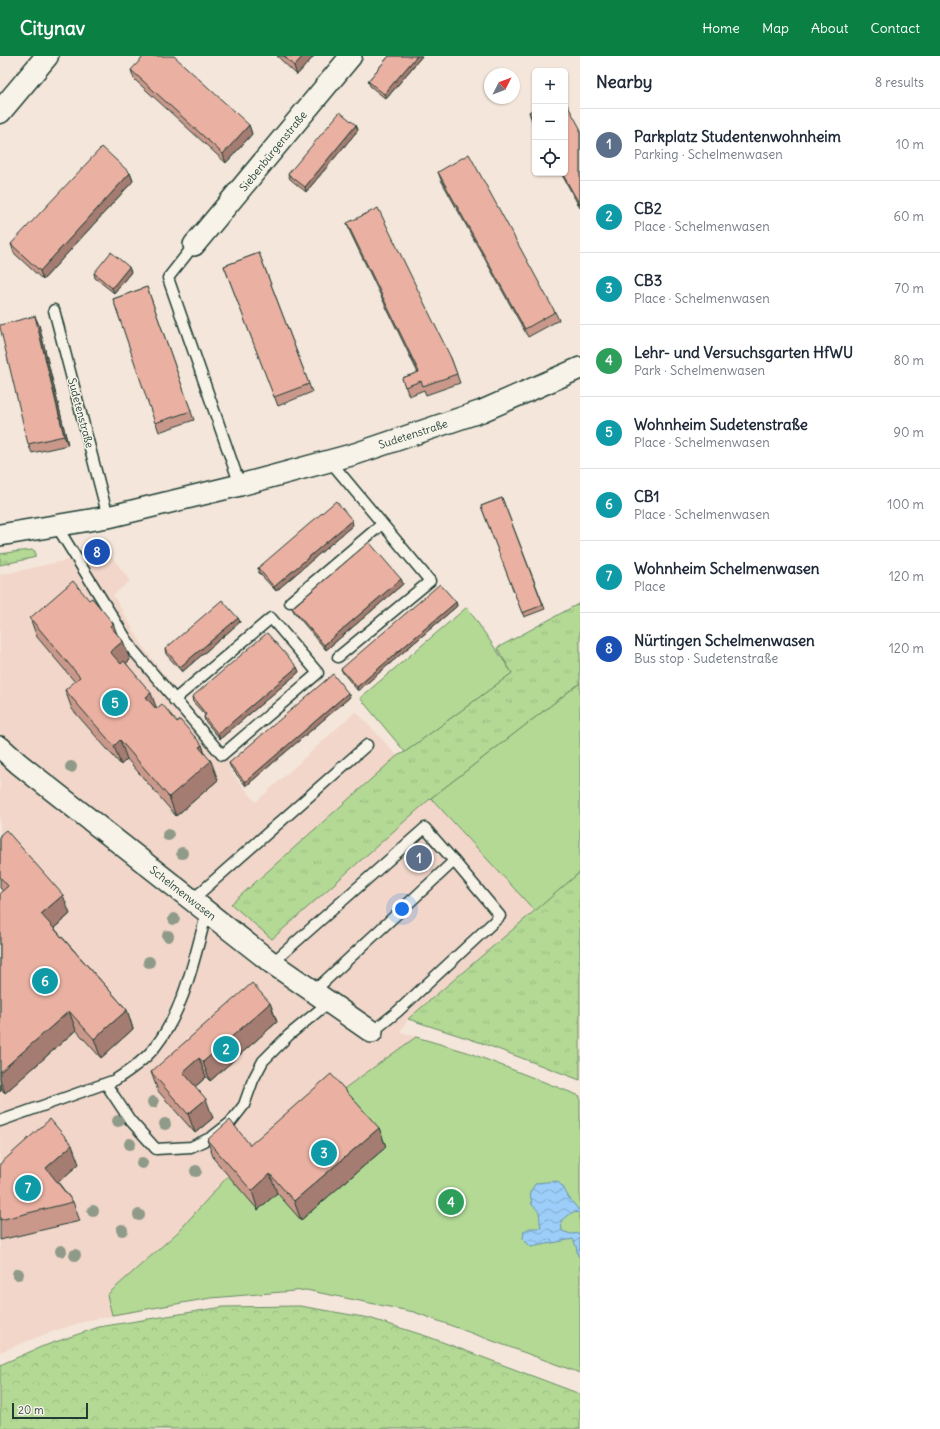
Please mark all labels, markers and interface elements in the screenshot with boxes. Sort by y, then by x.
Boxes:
text: Citynav [20,16,85,40]
text: Home [702,19,740,37]
text: Map [762,19,789,37]
text: About [811,19,849,37]
text: Contact [871,19,920,37]
north arrow [484,68,520,104]
map controls [532,68,568,176]
button: + [532,68,568,104]
text: Nearby [596,71,652,93]
text: 8 results [875,74,924,91]
button: − [532,104,568,140]
street label: Siebenbürgenstraße [236,108,310,194]
text: Parkplatz Studentenwohnheim [634,127,841,146]
text: 1 [606,136,612,153]
text: 10 m [896,136,924,153]
button: locate [532,140,568,176]
text: Parking · Schelmenwasen [634,146,783,163]
text: CB2 [634,199,662,218]
text: 2 [605,208,613,225]
text: 60 m [893,208,924,225]
text: Place · Schelmenwasen [634,218,770,235]
text: CB3 [634,271,662,290]
text: 3 [605,280,613,297]
text: 70 m [895,280,924,297]
text: Place · Schelmenwasen [634,290,770,307]
text: Lehr- und Versuchsgarten HfWU [634,343,853,362]
text: 4 [605,352,613,369]
text: 80 m [893,352,924,369]
text: Park · Schelmenwasen [634,362,765,379]
street label: Sudetenstraße [65,376,97,450]
text: Wohnheim Sudetenstraße [634,415,808,434]
street label: Sudetenstraße [377,416,449,452]
text: 5 [605,424,613,441]
text: 90 m [893,424,924,441]
text: Place · Schelmenwasen [634,434,770,451]
text: CB1 [634,487,660,506]
text: 6 [605,496,613,513]
text: 100 m [887,496,924,513]
text: Place · Schelmenwasen [634,506,770,523]
pin: 8 [84,537,110,567]
text: Wohnheim Schelmenwasen [634,559,820,578]
text: 7 [606,568,612,585]
text: 120 m [889,568,924,585]
text: Place [634,578,665,595]
text: Nürtingen Schelmenwasen [634,631,815,650]
text: 8 [605,640,613,657]
text: 120 m [889,640,924,657]
text: Bus stop · Sudetenstraße [634,650,778,667]
pin: 5 [102,688,128,718]
pin: 1 [406,843,432,873]
street label: Schelmenwasen [147,863,219,923]
your location [392,899,412,919]
pin: 6 [32,966,58,996]
pin: 2 [213,1034,239,1064]
pin: 3 [311,1138,337,1168]
pin: 7 [15,1173,41,1203]
pin: 4 [438,1187,464,1217]
scale bar [12,1401,88,1420]
text: 20 m [18,1403,44,1417]

